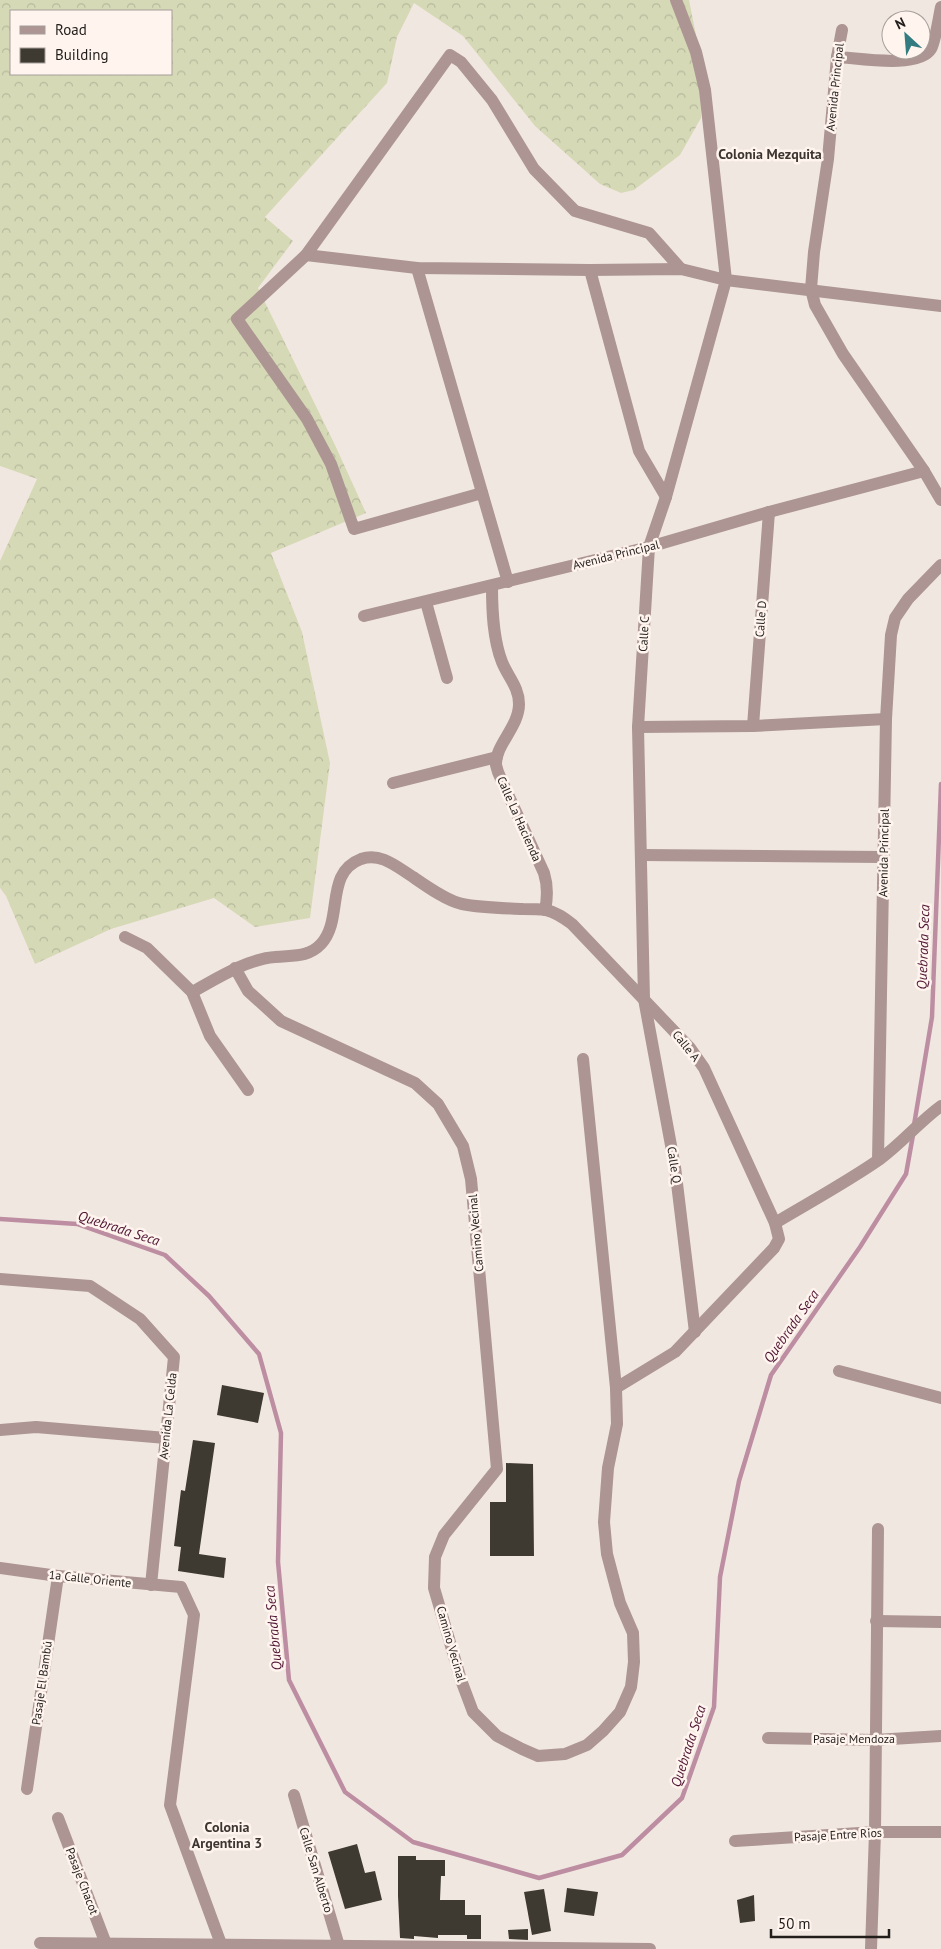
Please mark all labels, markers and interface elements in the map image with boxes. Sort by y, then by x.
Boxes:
legend [10,10,172,75]
north arrow [881,10,931,60]
text: N [892,13,908,33]
text: Road [55,20,87,39]
street label: Avenida Principal [822,42,847,132]
text: Building [55,45,109,64]
district label: Colonia Mezquita [718,145,822,163]
street label: Avenida Principal [571,536,661,572]
street label: Calle D [752,600,769,638]
street label: Calle C [635,616,652,652]
street label: Calle La Hacienda [494,774,545,864]
street label: Avenida Principal [875,808,892,897]
water label: Quebrada Seca [913,904,933,990]
street label: Calle A [669,1027,703,1064]
street label: Calle Q [664,1145,685,1185]
street label: Camino Vecinal [465,1193,486,1273]
water label: Quebrada Seca [76,1206,162,1250]
water label: Quebrada Seca [759,1286,823,1366]
street label: Avenida La Celda [155,1372,180,1460]
street label: 1a Calle Oriente [48,1567,132,1590]
water label: Quebrada Seca [260,1585,286,1671]
street label: Camino Vecinal [434,1604,470,1684]
street label: Pasaje El Bambú [28,1640,55,1726]
water label: Quebrada Seca [666,1703,710,1789]
street label: Pasaje Mendoza [813,1731,895,1746]
district label: Colonia Argentina 3 [192,1818,262,1852]
street label: Calle San Alberto [296,1825,337,1914]
street label: Pasaje Entre Rios [794,1825,882,1844]
street label: Pasaje Chacot [63,1845,102,1917]
scale bar [771,1906,888,1938]
text: 50 m [778,1914,811,1933]

